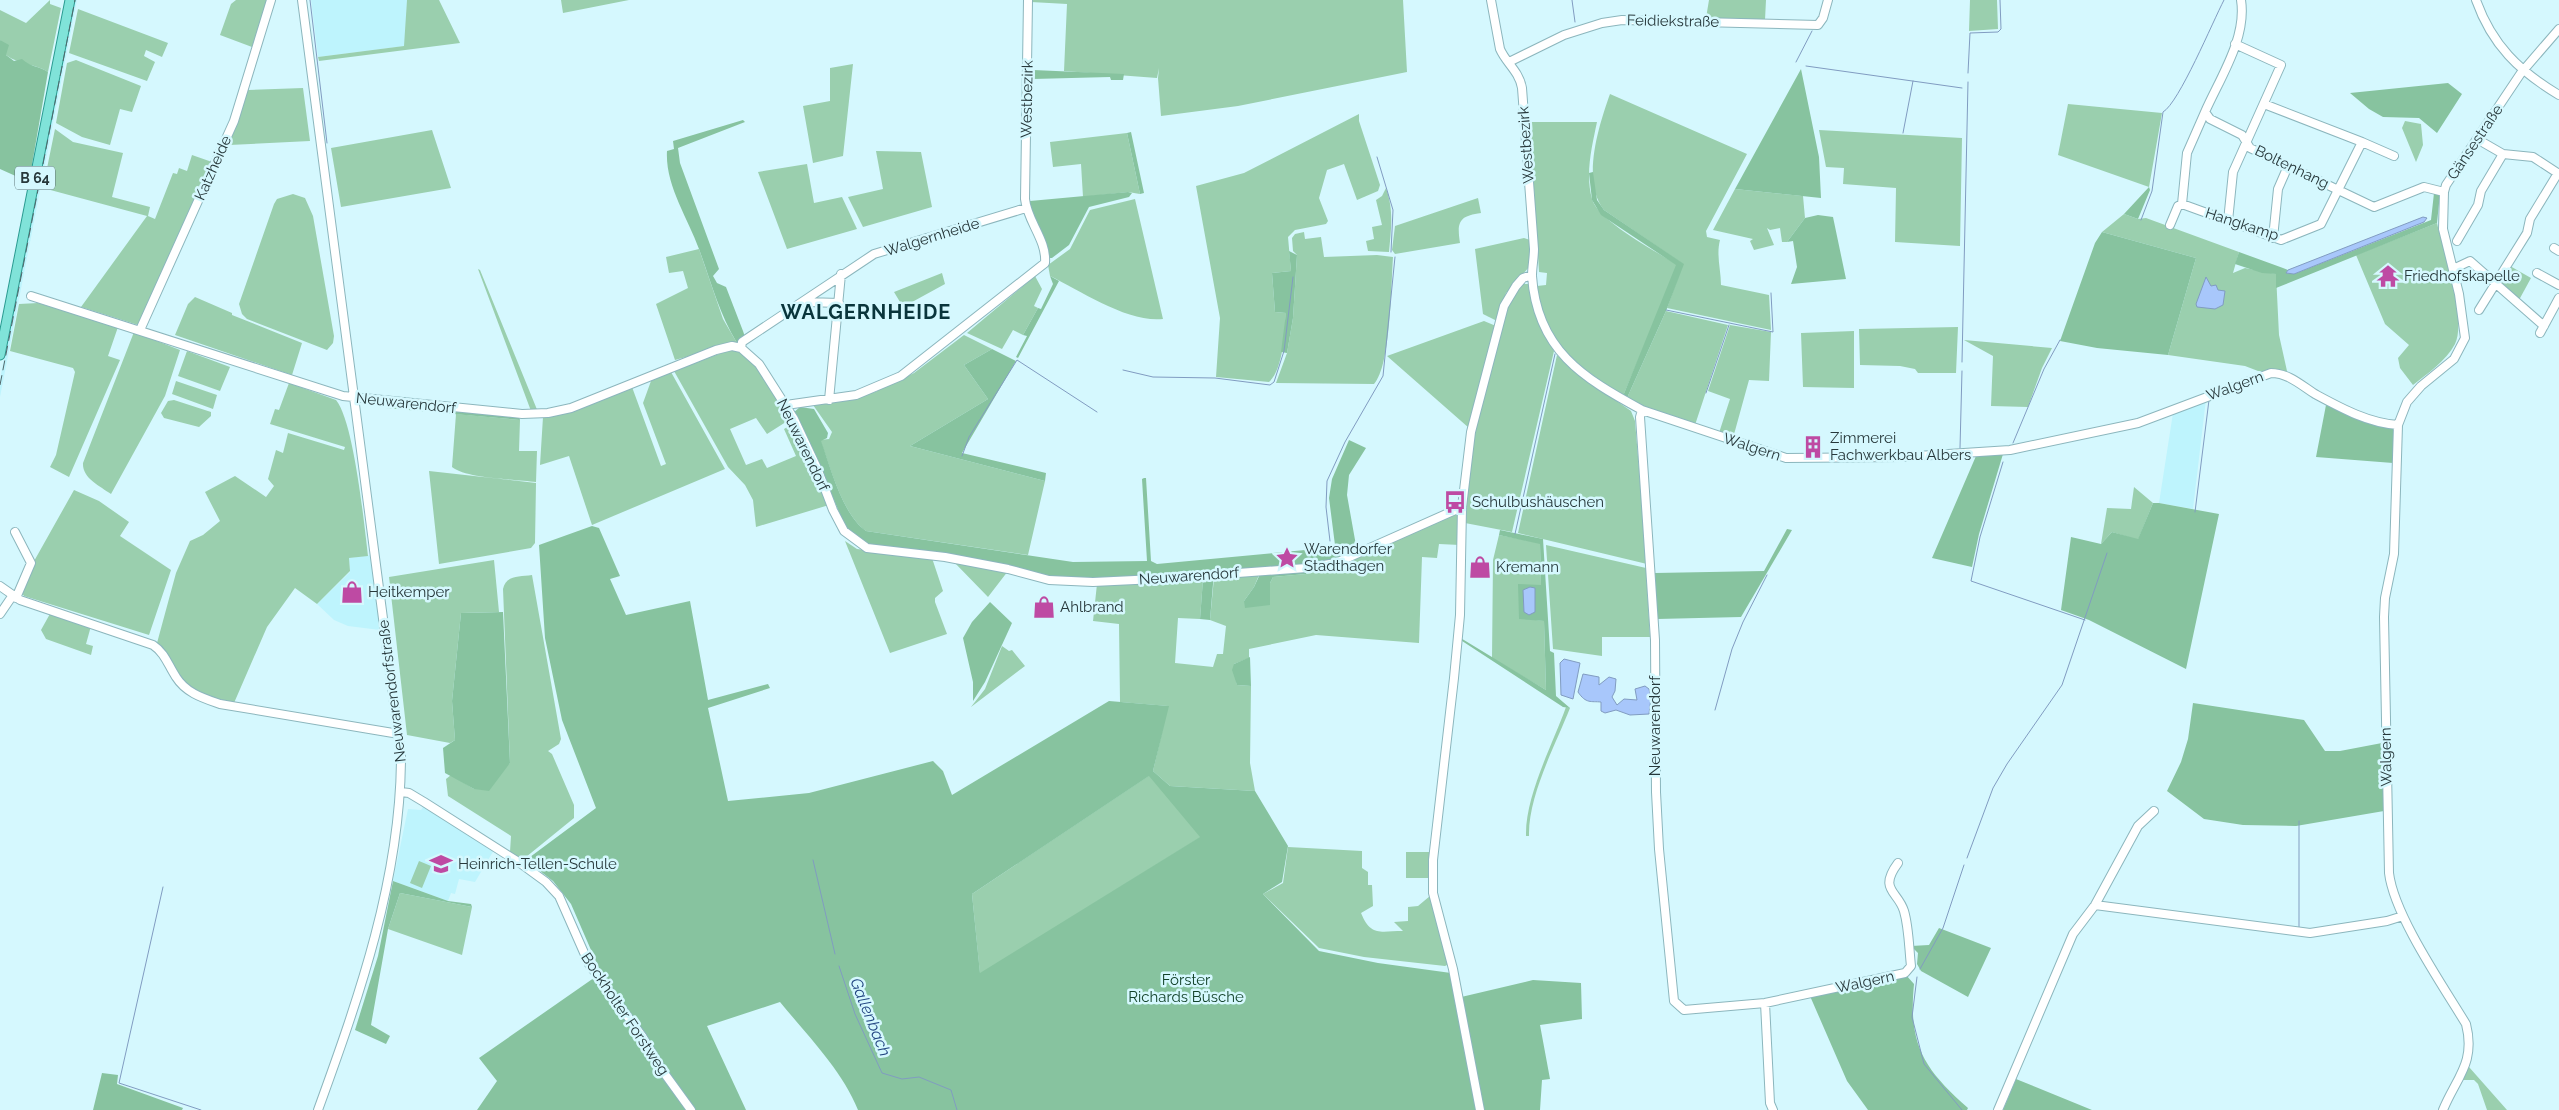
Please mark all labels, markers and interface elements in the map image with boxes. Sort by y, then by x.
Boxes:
street label: Feidiekstraße [1627,11,1720,31]
street label: Westbezirk [1017,60,1037,138]
street label: Gänsestraße [2443,101,2507,183]
street label: Westbezirk [1514,106,1538,184]
street label: Katzheide [191,133,235,203]
street label: Boltenhang [2252,141,2332,193]
road number: B 64 [15,167,55,190]
street label: Hangkamp [2203,204,2281,244]
street label: Walgernheide [882,214,982,260]
temple icon: Friedhofskapelle [2375,263,2401,289]
place label: Friedhofskapelle [2404,267,2520,285]
district label: WALGERNHEIDE [781,300,951,324]
street label: Walgern [2204,367,2266,405]
street label: Neuwarendorf [355,389,458,417]
street label: Neuwarendorf [773,396,834,495]
street label: Walgern [1721,429,1783,465]
place label: Zimmerei Fachwerkbau Albers [1830,429,1971,464]
building icon: Zimmerei Fachwerkbau Albers [1800,434,1826,460]
bus stop icon: Schulbushäuschen [1442,489,1468,515]
place label: Schulbushäuschen [1472,493,1604,511]
place label: Warendorfer Stadthagen [1304,540,1393,575]
place icon: Warendorfer Stadthagen [1274,545,1300,571]
shop icon: Kremann [1467,554,1493,580]
place label: Kremann [1496,558,1559,576]
street label: Neuwarendorf [1138,563,1241,588]
shop icon: Heitkemper [339,579,365,605]
place label: Heitkemper [368,583,450,601]
shop icon: Ahlbrand [1031,594,1057,620]
place label: Ahlbrand [1060,598,1124,616]
street label: Neuwarendorfstraße [374,619,410,763]
street label: Neuwarendorf [1646,675,1664,776]
street label: Walgern [2376,727,2396,787]
school or university icon: Heinrich-Tellen-Schule [428,851,454,877]
place label: Heinrich-Tellen-Schule [458,855,617,873]
street label: Bockholter Forstweg [577,949,673,1079]
street label: Walgern [1834,967,1896,997]
park label: Förster Richards Büsche [1128,971,1244,1006]
water label: Gallenbach [846,975,895,1059]

